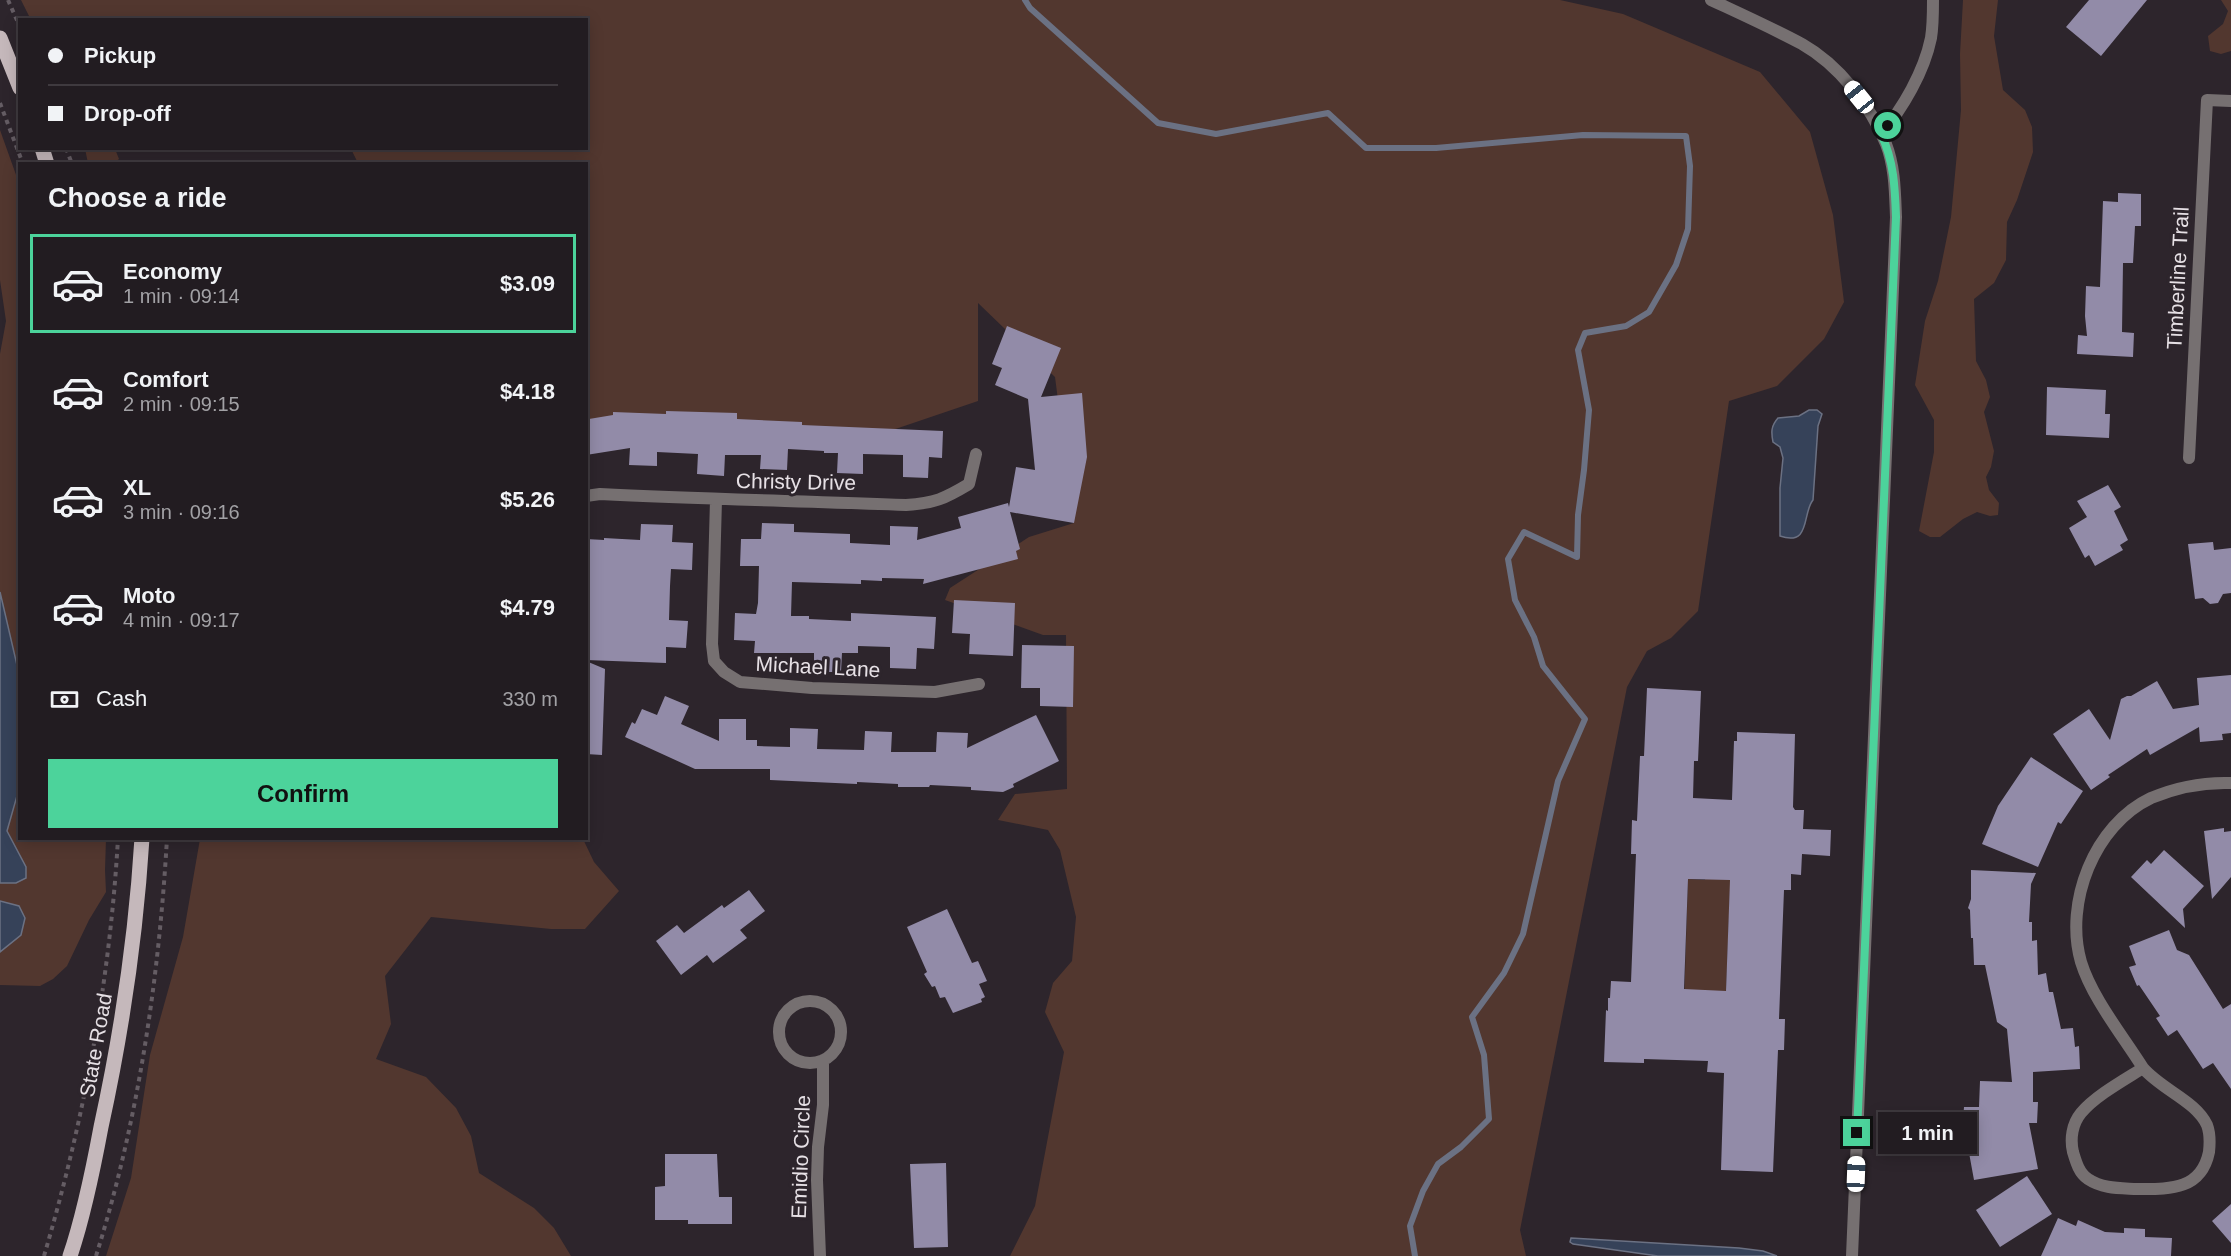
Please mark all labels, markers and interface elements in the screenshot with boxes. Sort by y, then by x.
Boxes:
text: Pickup [84,43,156,68]
car [1841,77,1877,117]
text: Drop-off [84,101,171,126]
route start [1874,112,1901,139]
text: Choose a ride [48,183,227,213]
street label: Timberline Trail [2162,206,2193,350]
icon: car [51,257,105,311]
text: Economy [123,259,222,284]
text: $3.09 [500,271,555,296]
text: 1 min · 09:14 [123,285,240,307]
icon: car [51,365,105,419]
text: Comfort [123,367,209,392]
text: $4.18 [500,379,555,404]
text: 2 min · 09:15 [123,393,240,415]
street label: Christy Drive [736,469,856,494]
icon: car [51,473,105,527]
text: XL [123,475,151,500]
text: $5.26 [500,487,555,512]
text: 3 min · 09:16 [123,501,240,523]
icon: car [51,581,105,635]
text: Moto [123,583,176,608]
text: $4.79 [500,595,555,620]
text: 4 min · 09:17 [123,609,240,631]
street label: Michael Lane [755,652,881,681]
icon: cash [48,683,81,716]
text: Cash [96,686,147,711]
text: 330 m [502,688,558,710]
button: Confirm [48,759,558,828]
street label: State Road [75,991,116,1099]
street label: Emidio Circle [787,1095,814,1219]
callout: 1 min [1878,1112,1977,1154]
route end [1843,1119,1870,1146]
text: 1 min [1901,1122,1954,1144]
car [1846,1156,1866,1192]

